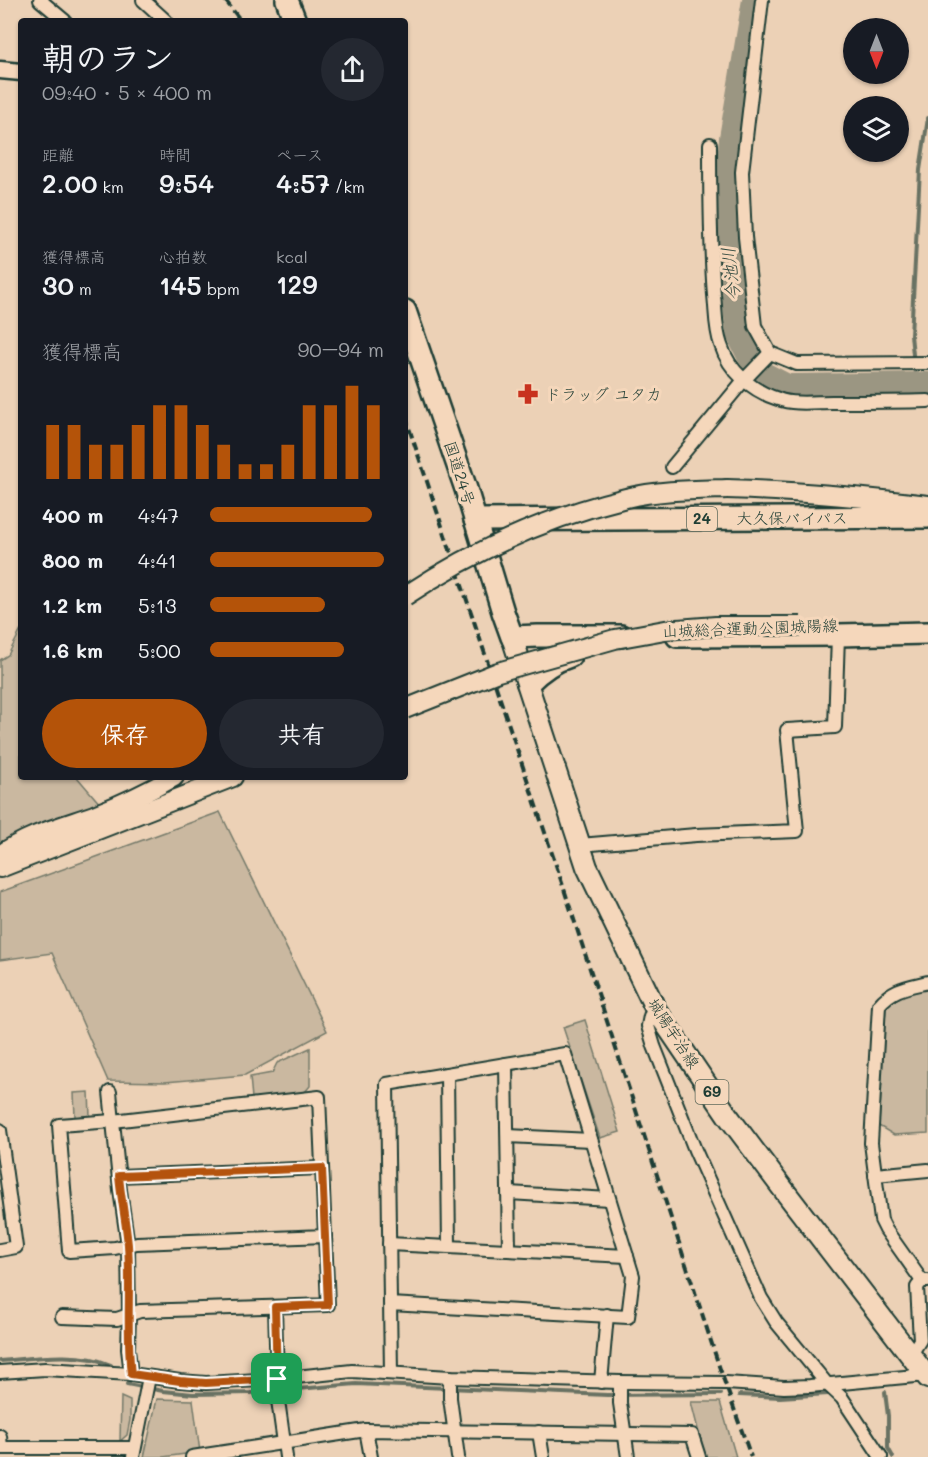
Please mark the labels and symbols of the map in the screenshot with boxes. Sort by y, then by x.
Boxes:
north arrow [843,18,909,84]
water label: 今池川 [715,246,745,302]
pharmacy icon: ドラッグ ユタカ [516,382,540,406]
place label: ドラッグ ユタカ [545,383,662,404]
street label: 国道24号 [440,438,481,508]
road number: 24 [687,507,717,531]
street label: 大久保バイパス [736,507,848,528]
street label: 山城総合運動公園城陽線 [662,614,838,641]
street label: 城陽宇治線 [644,993,705,1072]
road number: 69 [696,1080,728,1104]
pin [251,1353,302,1404]

